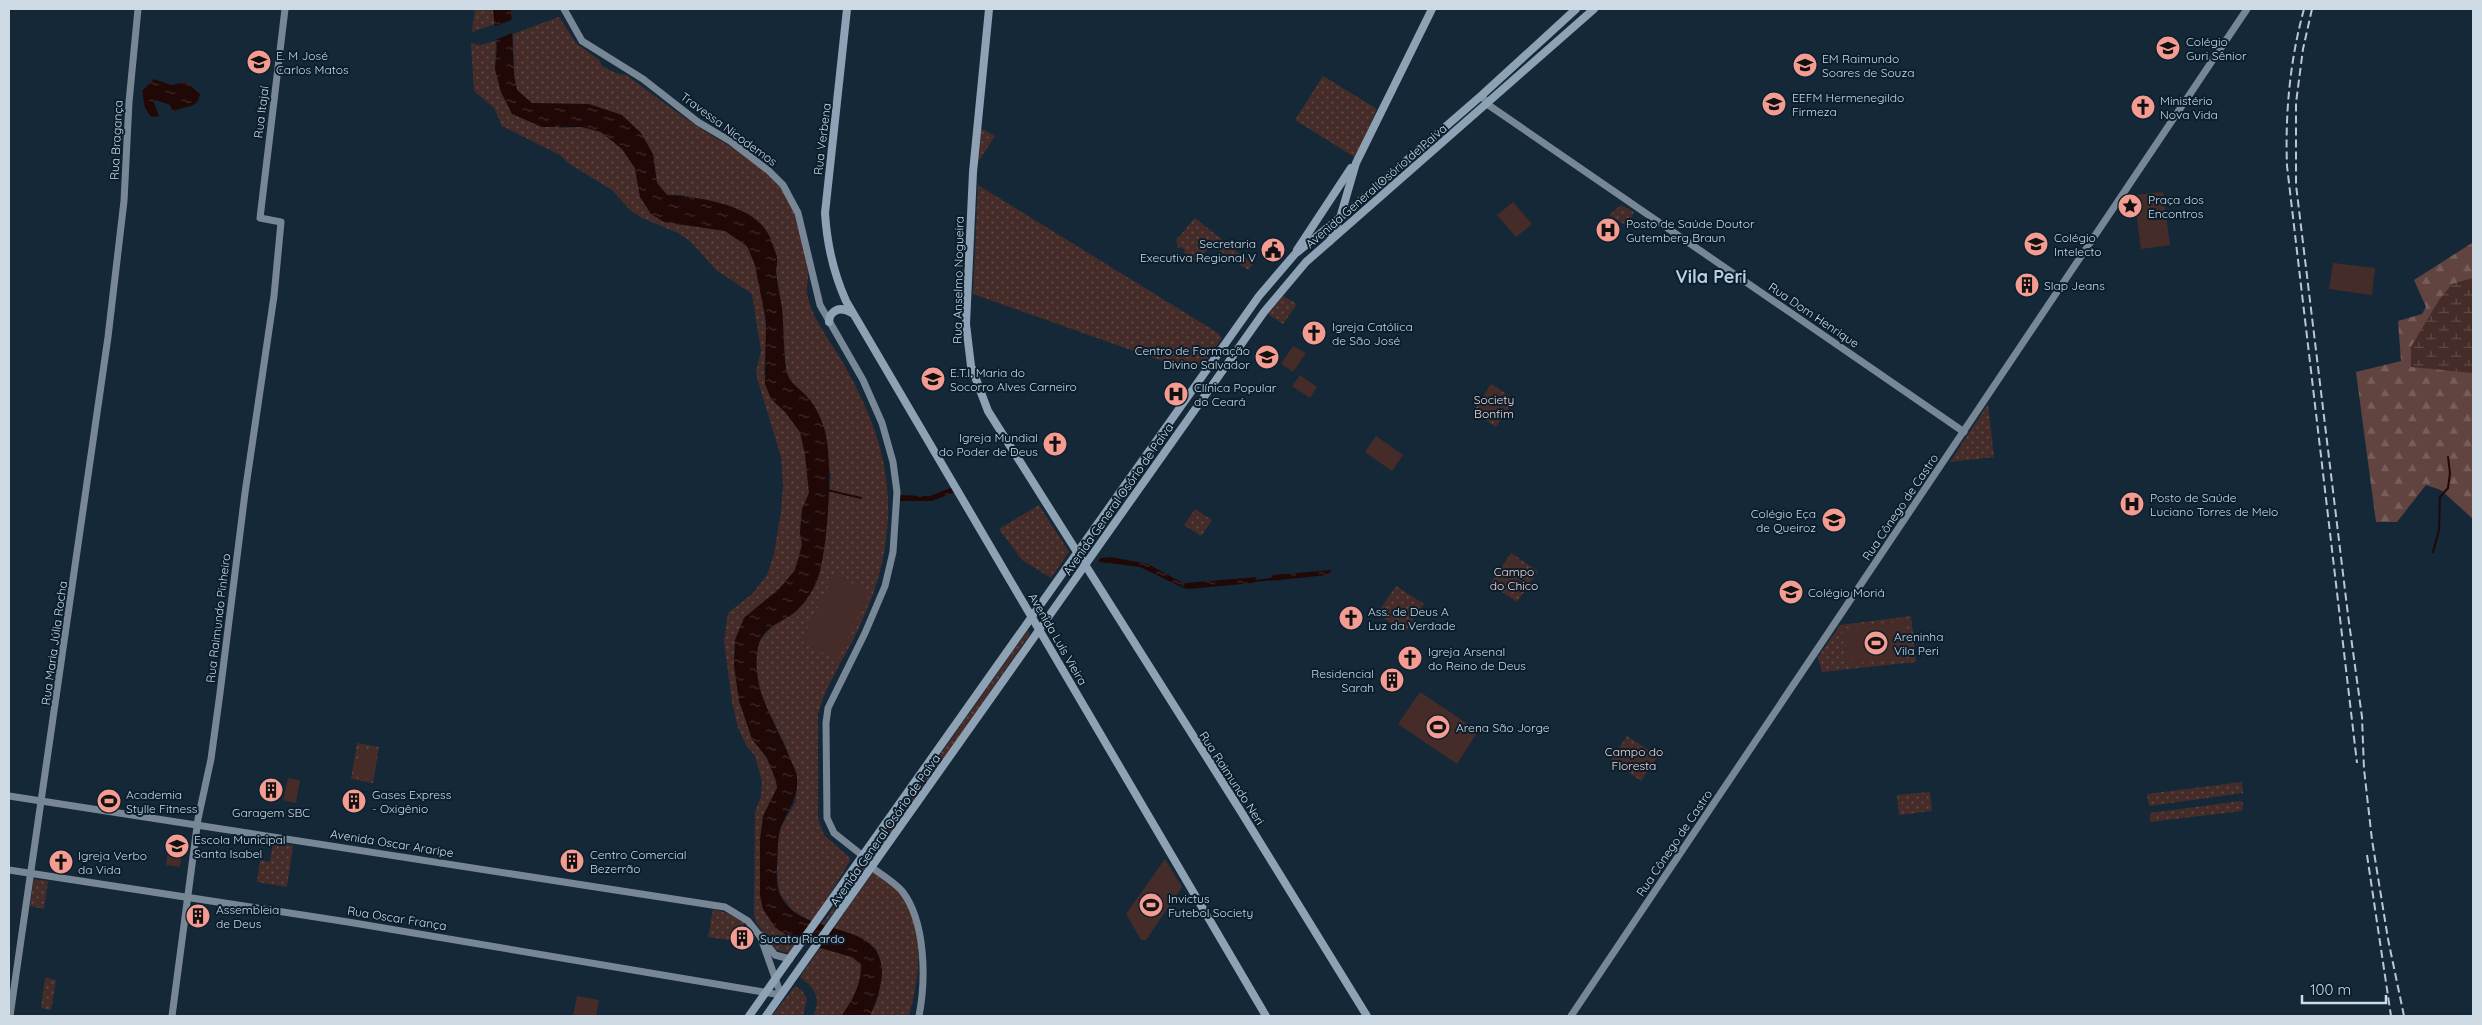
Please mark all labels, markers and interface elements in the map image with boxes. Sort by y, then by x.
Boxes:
place label: Colégio Guri Sênior [2186,34,2247,63]
school or university icon: Colégio Guri Sênior [2155,35,2181,61]
place label: E. M José Carlos Matos [276,48,349,77]
school or university icon: E. M José Carlos Matos [246,49,272,75]
place label: EM Raimundo Soares de Souza [1822,51,1914,80]
school or university icon: EM Raimundo Soares de Souza [1792,52,1818,78]
street label: Rua Itajaí [250,84,272,139]
street label: Travessa Nicodemos [678,89,781,169]
place label: EEFM Hermenegildo Firmeza [1792,90,1904,119]
school or university icon: EEFM Hermenegildo Firmeza [1761,91,1787,117]
place label: Ministério Nova Vida [2160,93,2218,122]
church icon: Ministério Nova Vida [2130,94,2156,120]
street label: Rua Bragança [106,100,126,180]
street label: Rua Verbena [810,102,834,176]
street label: Avenida General Osório de Paiva [1302,121,1450,251]
place label: Praça dos Encontros [2148,192,2204,221]
place icon: Praça dos Encontros [2117,193,2143,219]
street label: Rua Anselmo Nogueira [949,216,967,344]
place label: Posto de Saúde Doutor Gutemberg Braun [1626,216,1755,245]
hospital icon: Posto de Saúde Doutor Gutemberg Braun [1595,217,1621,243]
place label: Colégio Intelecto [2054,230,2102,259]
school or university icon: Colégio Intelecto [2023,231,2049,257]
place label: Secretaria Executiva Regional V [1140,236,1256,265]
public building icon: Secretaria Executiva Regional V [1260,237,1286,263]
district label: Vila Peri [1675,265,1747,288]
building icon: Slap Jeans [2014,272,2040,298]
place label: Slap Jeans [2044,278,2105,293]
street label: Rua Dom Henrique [1766,279,1862,351]
place label: Igreja Católica de São José [1332,319,1413,348]
church icon: Igreja Católica de São José [1301,320,1327,346]
place label: Centro de Formação Divino Salvador [1135,343,1250,372]
school or university icon: Centro de Formação Divino Salvador [1254,344,1280,370]
place label: E.T.I. Maria do Socorro Alves Carneiro [950,365,1077,394]
school or university icon: E.T.I. Maria do Socorro Alves Carneiro [920,366,946,392]
place label: Clínica Popular do Ceará [1194,380,1277,409]
hospital icon: Clínica Popular do Ceará [1163,381,1189,407]
park label: Society Bonfim [1474,392,1514,421]
street label: Avenida General Osório de Paiva [1060,420,1176,578]
place label: Igreja Mundial do Poder de Deus [939,430,1038,459]
church icon: Igreja Mundial do Poder de Deus [1042,431,1068,457]
street label: Rua Cônego de Castro [1859,451,1941,563]
place label: Posto de Saúde Luciano Torres de Melo [2150,490,2278,519]
hospital icon: Posto de Saúde Luciano Torres de Melo [2119,491,2145,517]
place label: Colégio Eça de Queiroz [1751,506,1816,535]
school or university icon: Colégio Eça de Queiroz [1821,507,1847,533]
street label: Rua Raimundo Pinheiro [203,552,233,684]
park label: Campo do Chico [1490,564,1538,593]
school or university icon: Colégio Moriá [1778,579,1804,605]
street label: Rua Maria Júlia Rocha [38,580,70,706]
place label: Colégio Moriá [1808,585,1885,600]
street label: Avenida Luís Vieira [1025,590,1091,688]
place label: Ass. de Deus A Luz da Verdade [1368,604,1456,633]
church icon: Ass. de Deus A Luz da Verdade [1338,605,1364,631]
place label: Areninha Vila Peri [1894,629,1943,658]
sports icon: Areninha Vila Peri [1863,630,1889,656]
place label: Igreja Arsenal do Reino de Deus [1428,644,1526,673]
church icon: Igreja Arsenal do Reino de Deus [1397,645,1423,671]
place label: Residencial Sarah [1311,666,1374,695]
building icon: Residencial Sarah [1379,667,1405,693]
sports icon: Arena São Jorge [1425,714,1451,740]
place label: Arena São Jorge [1456,720,1550,735]
street label: Rua Raimundo Neri [1196,728,1268,828]
park label: Campo do Floresta [1605,744,1663,773]
street label: Avenida General Osório de Paiva [827,751,943,909]
building icon: Garagem SBC [258,777,284,803]
place label: Academia Stylle Fitness [126,787,198,816]
place label: Gases Express - Oxigênio [372,787,452,816]
street label: Rua Cônego de Castro [1633,787,1715,899]
sports icon: Academia Stylle Fitness [96,788,122,814]
building icon: Gases Express - Oxigênio [341,788,367,814]
place label: Garagem SBC [232,805,310,820]
street label: Avenida Oscar Araripe [329,826,455,860]
place label: Escola Municipal Santa Isabel [194,832,286,861]
school or university icon: Escola Municipal Santa Isabel [164,833,190,859]
place label: Centro Comercial Bezerrão [590,847,686,876]
place label: Igreja Verbo da Vida [78,848,147,877]
building icon: Centro Comercial Bezerrão [559,848,585,874]
church icon: Igreja Verbo da Vida [48,849,74,875]
place label: Invictus Futebol Society [1168,891,1253,920]
sports icon: Invictus Futebol Society [1138,892,1164,918]
place label: Assembleia de Deus [216,902,279,931]
building icon: Assembleia de Deus [185,903,211,929]
street label: Rua Oscar França [346,903,448,933]
building icon: Sucata Ricardo [729,925,755,951]
place label: Sucata Ricardo [760,931,845,946]
scale bar [2302,972,2386,1004]
text: 100 m [2310,980,2351,999]

